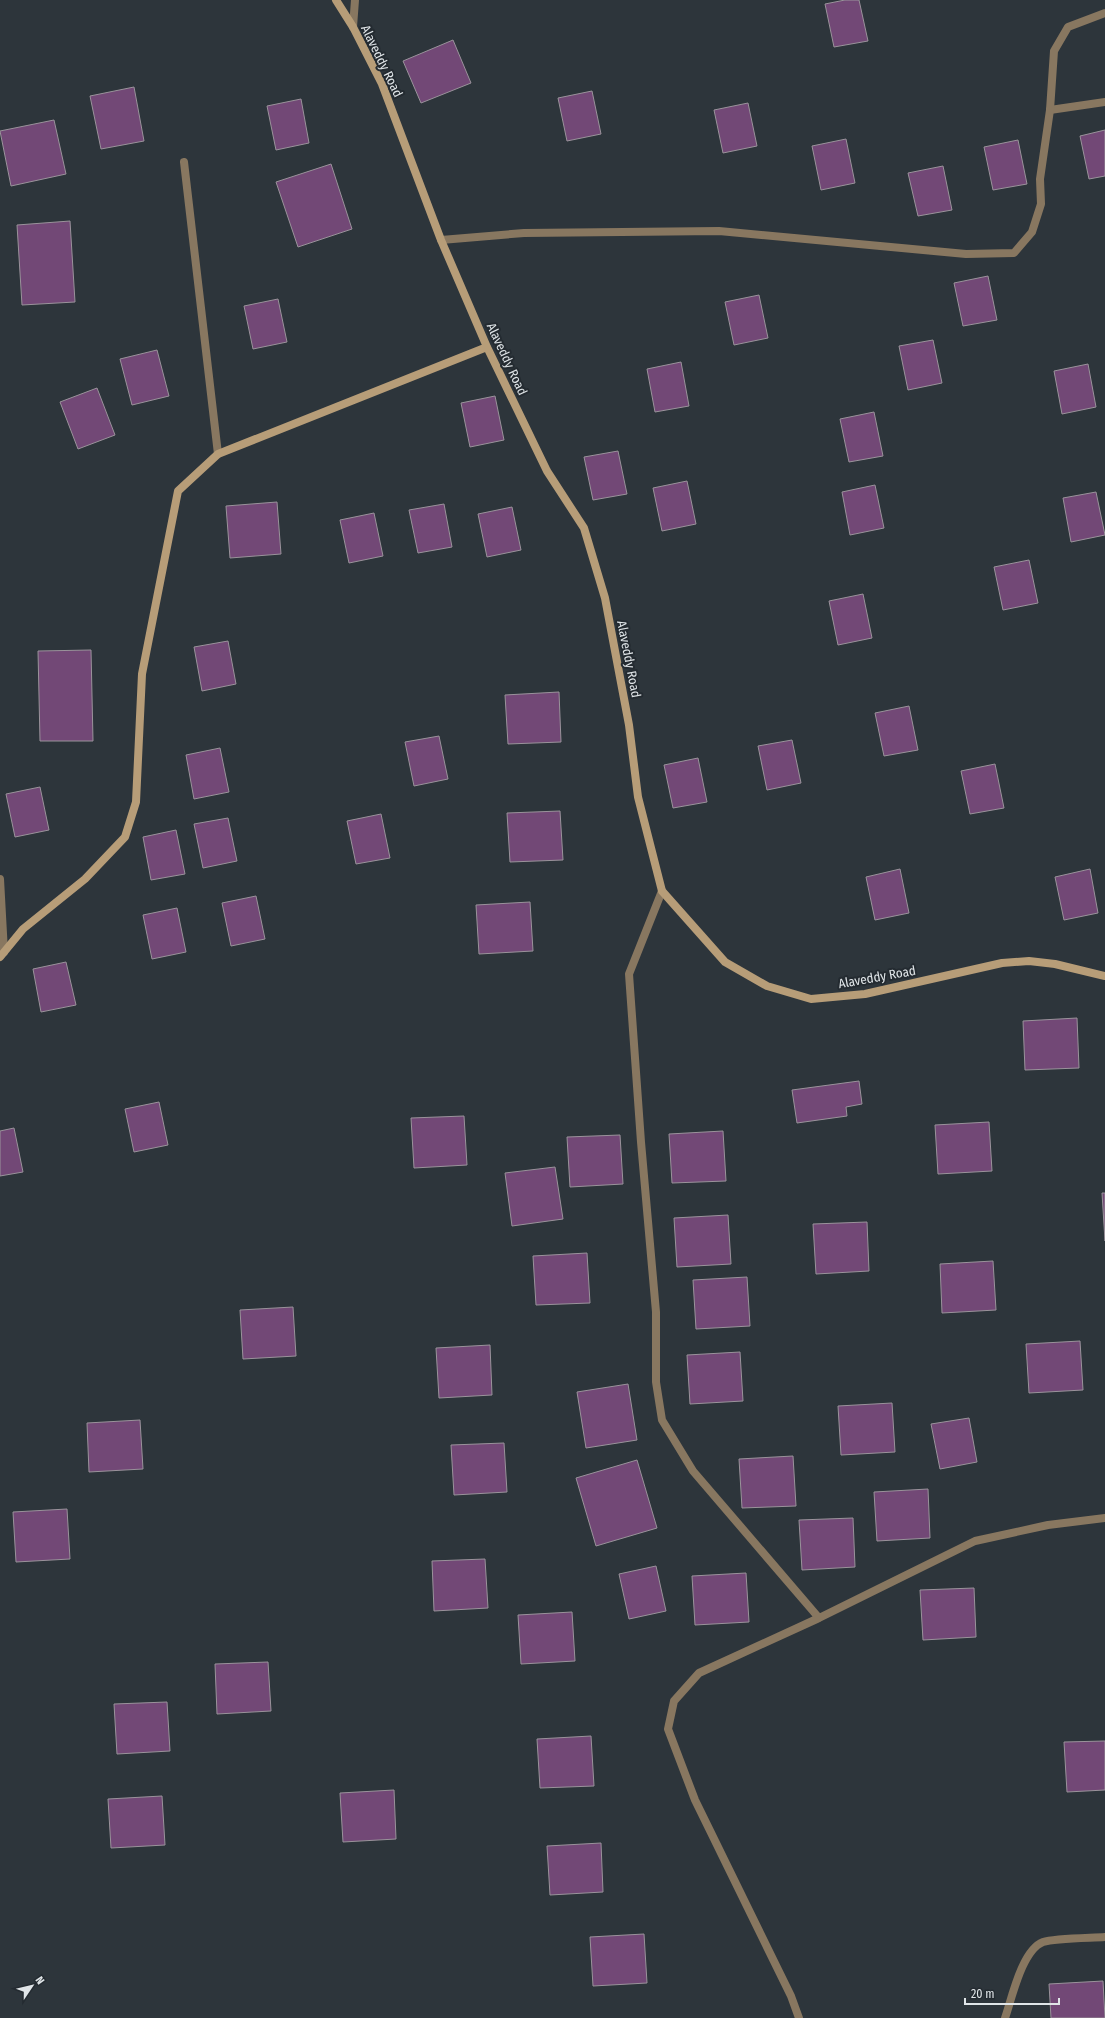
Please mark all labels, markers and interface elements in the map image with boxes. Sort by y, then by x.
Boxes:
street label: Alaveddy Road [358,23,406,99]
street label: Alaveddy Road [484,320,530,398]
street label: Alaveddy Road [614,619,644,699]
street label: Alaveddy Road [837,963,917,991]
north arrow [12,1966,52,2006]
text: N [33,1974,47,1987]
scale bar [965,1980,1059,2006]
text: 20 m [971,1987,995,2001]

